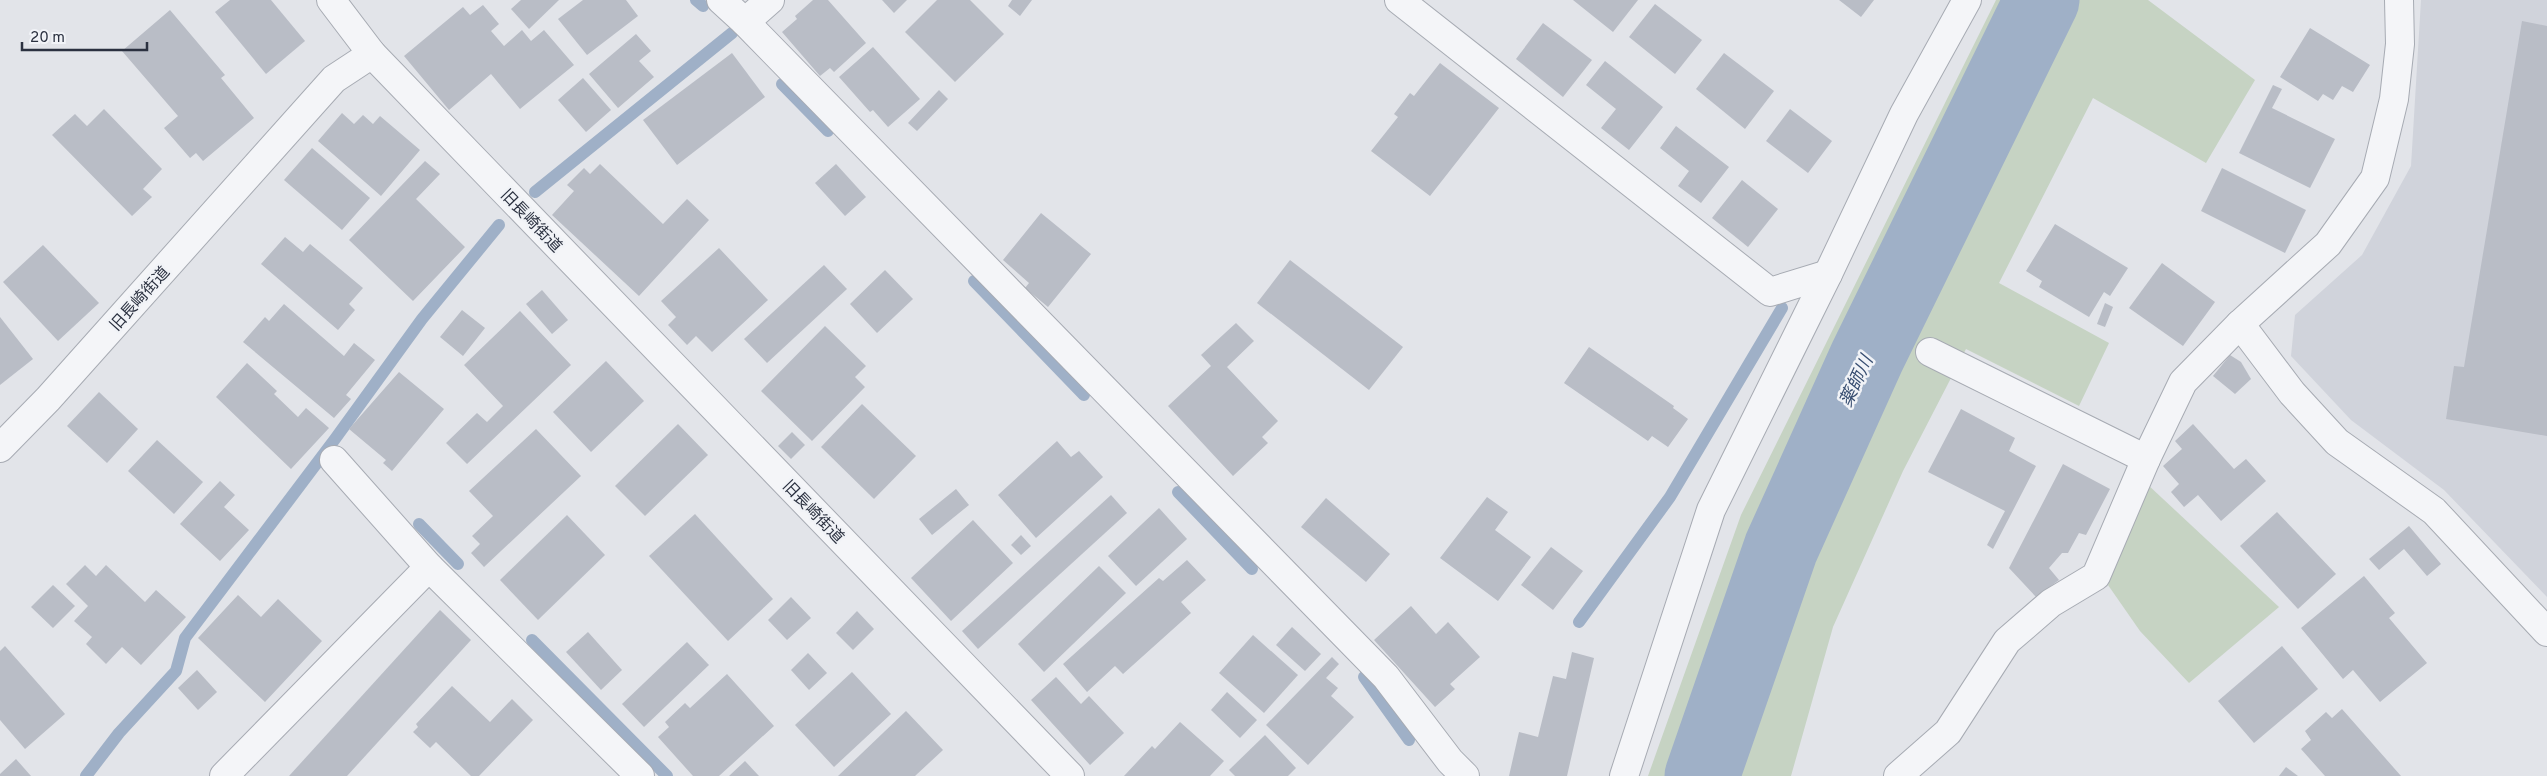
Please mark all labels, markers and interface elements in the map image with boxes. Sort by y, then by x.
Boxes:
scale bar [22,20,148,52]
text: 20 m [30,29,65,48]
street label: 旧長崎街道 [496,186,566,257]
street label: 旧長崎街道 [106,263,175,336]
water label: 薬師川 [1836,350,1880,411]
street label: 旧長崎街道 [778,477,848,548]

